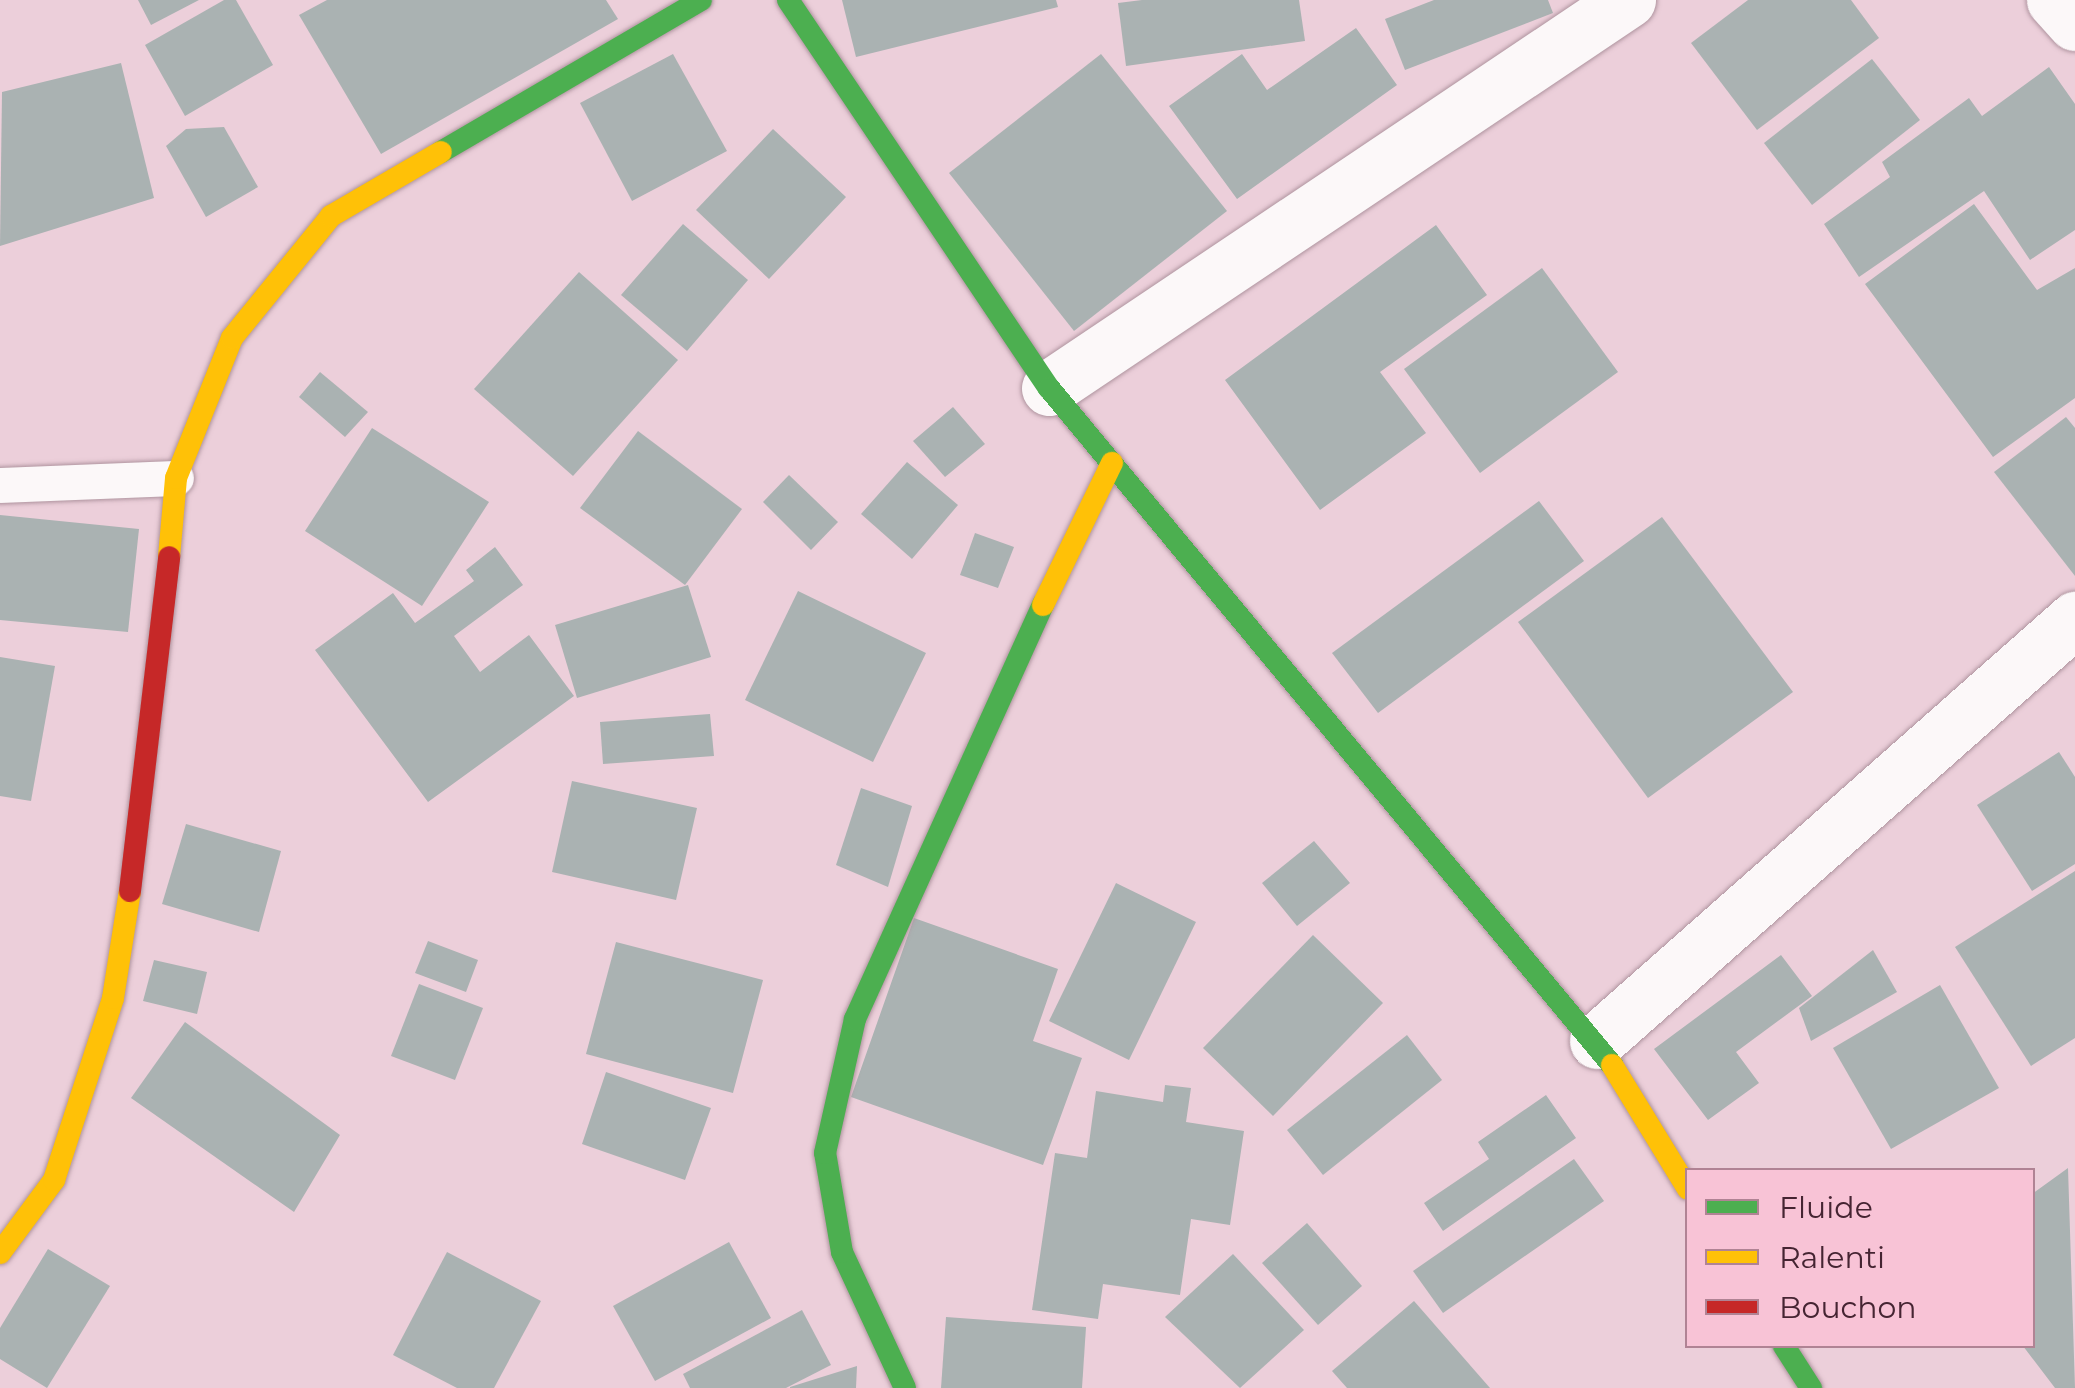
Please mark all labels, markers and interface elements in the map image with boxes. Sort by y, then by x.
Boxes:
legend [1685,1168,2035,1348]
text: Fluide [1779,1189,1873,1226]
text: Ralenti [1779,1239,1885,1276]
text: Bouchon [1779,1289,1917,1326]

